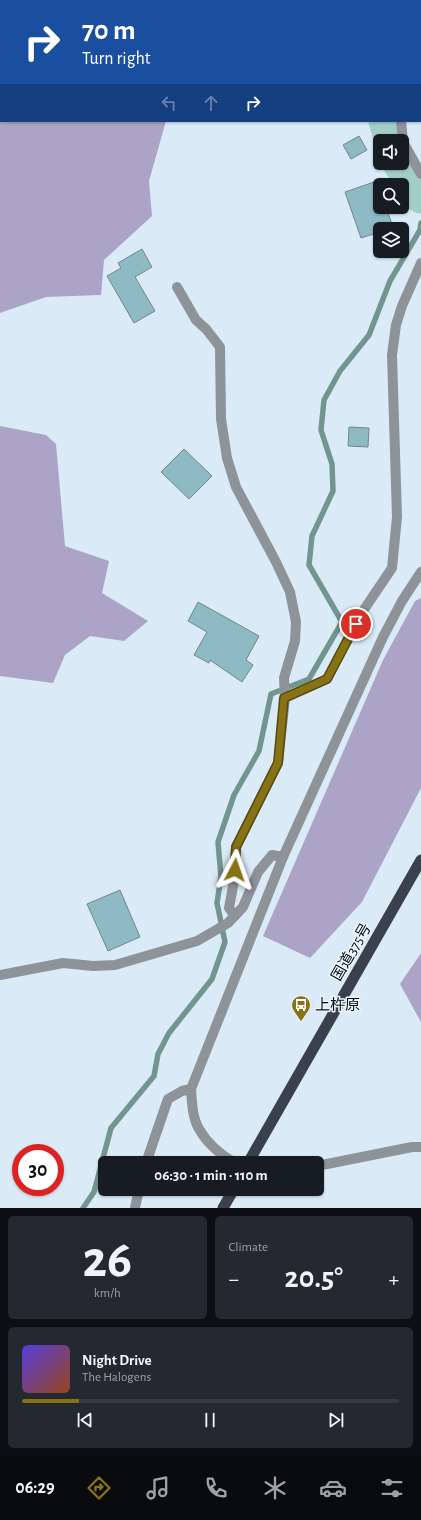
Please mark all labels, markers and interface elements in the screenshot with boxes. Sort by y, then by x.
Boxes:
icon: right [16,16,68,68]
text: 70 m [82,17,136,45]
text: Turn right [82,50,151,68]
icon: left [158,92,180,114]
icon: ahead [200,92,222,114]
icon: right [242,92,264,114]
map controls [373,134,409,258]
button: sound [373,134,409,170]
button: search [373,178,409,214]
button: layers [373,222,409,258]
pin [339,607,373,641]
icon: arrive [345,613,367,635]
position arrow [214,849,256,891]
street label: 国道375号 [328,920,374,984]
bus stop icon: 上杵原 [290,994,312,1022]
place label: 上杵原 [315,997,360,1013]
speed limit sign: 30 [12,1144,64,1196]
text: 06:30 · 1 min · 110 m [154,1168,268,1183]
text: 26 [82,1234,132,1286]
text: Climate [229,1241,268,1254]
text: 20.5° [285,1263,343,1293]
text: − [229,1268,239,1290]
text: + [388,1268,399,1290]
text: km/h [94,1287,121,1300]
text: Night Drive [82,1353,152,1368]
text: The Halogens [82,1371,151,1384]
icon: previous [74,1409,96,1431]
icon: pause [199,1409,221,1431]
icon: next [325,1409,347,1431]
icon: directions [85,1474,113,1502]
icon: music [144,1474,172,1502]
icon: phone [202,1474,230,1502]
icon: climate [261,1474,289,1502]
icon: car [319,1474,347,1502]
icon: filters [378,1474,406,1502]
text: 06:29 [15,1479,55,1497]

